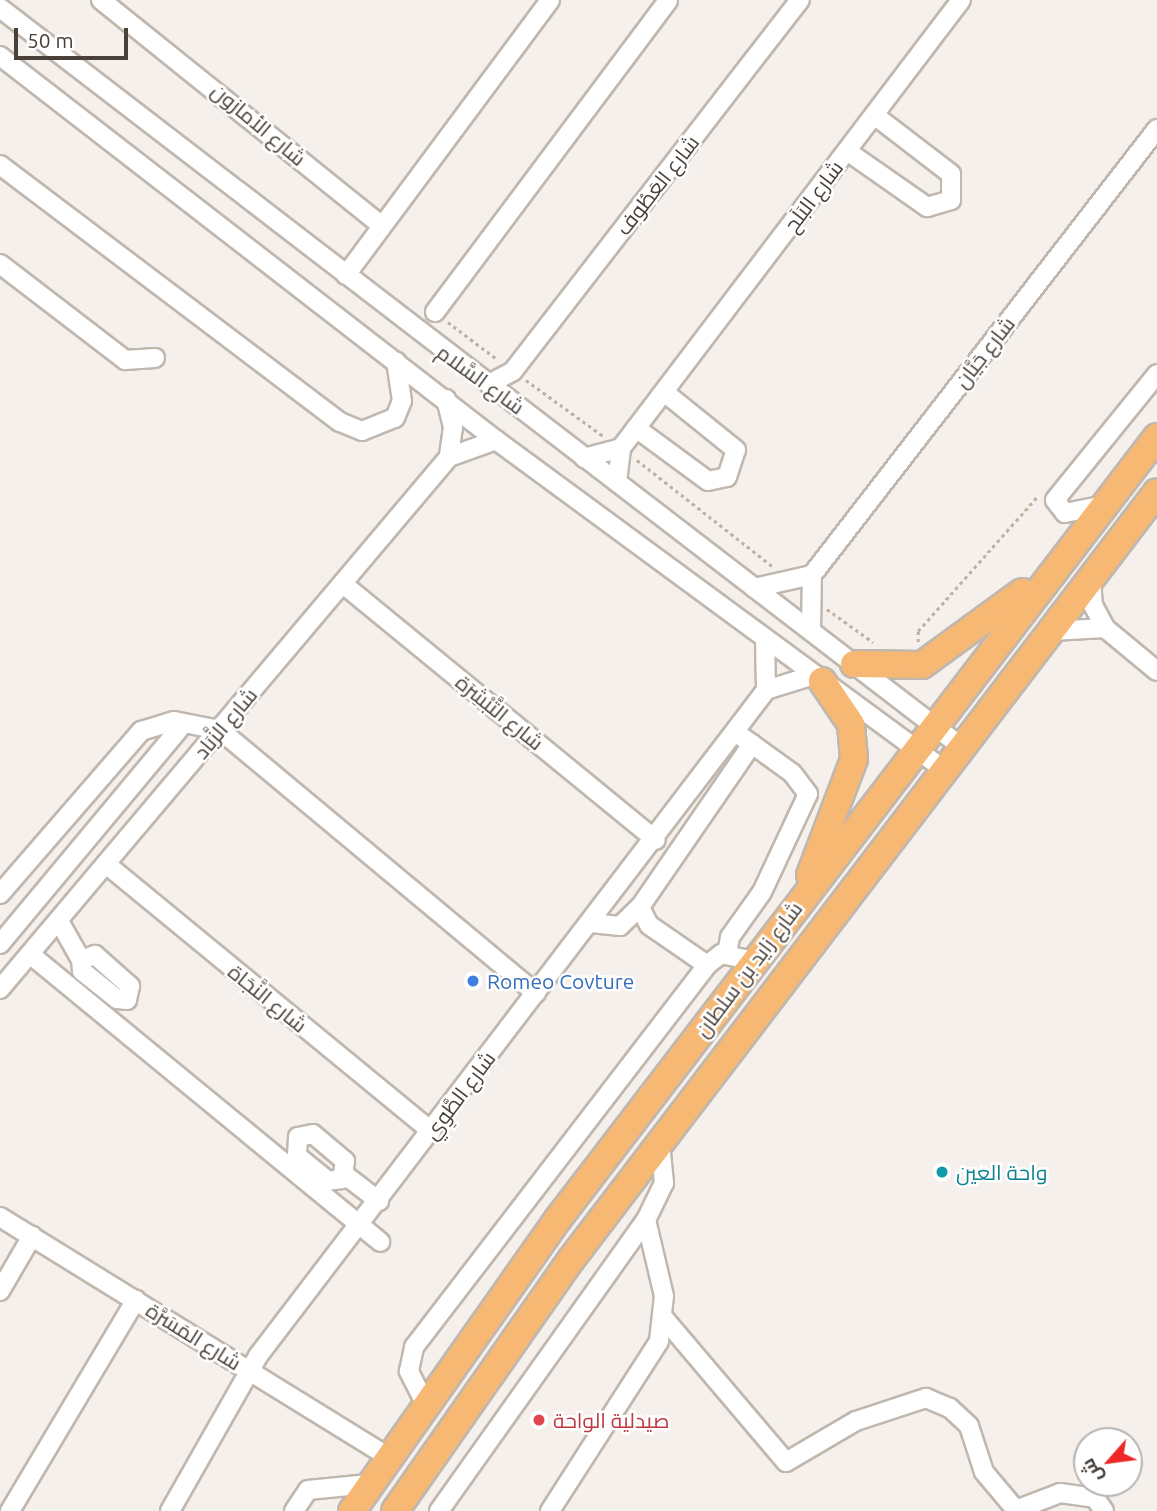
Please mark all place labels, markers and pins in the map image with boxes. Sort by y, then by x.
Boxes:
place label: Romeo Covture [487,968,634,994]
marker: Romeo Covture [465,973,481,989]
place label: واحة العين [956,1159,1047,1185]
marker: واحة العين [934,1164,950,1180]
place label: صيدلية الواحة [553,1407,670,1433]
marker: صيدلية الواحة [531,1412,547,1428]

